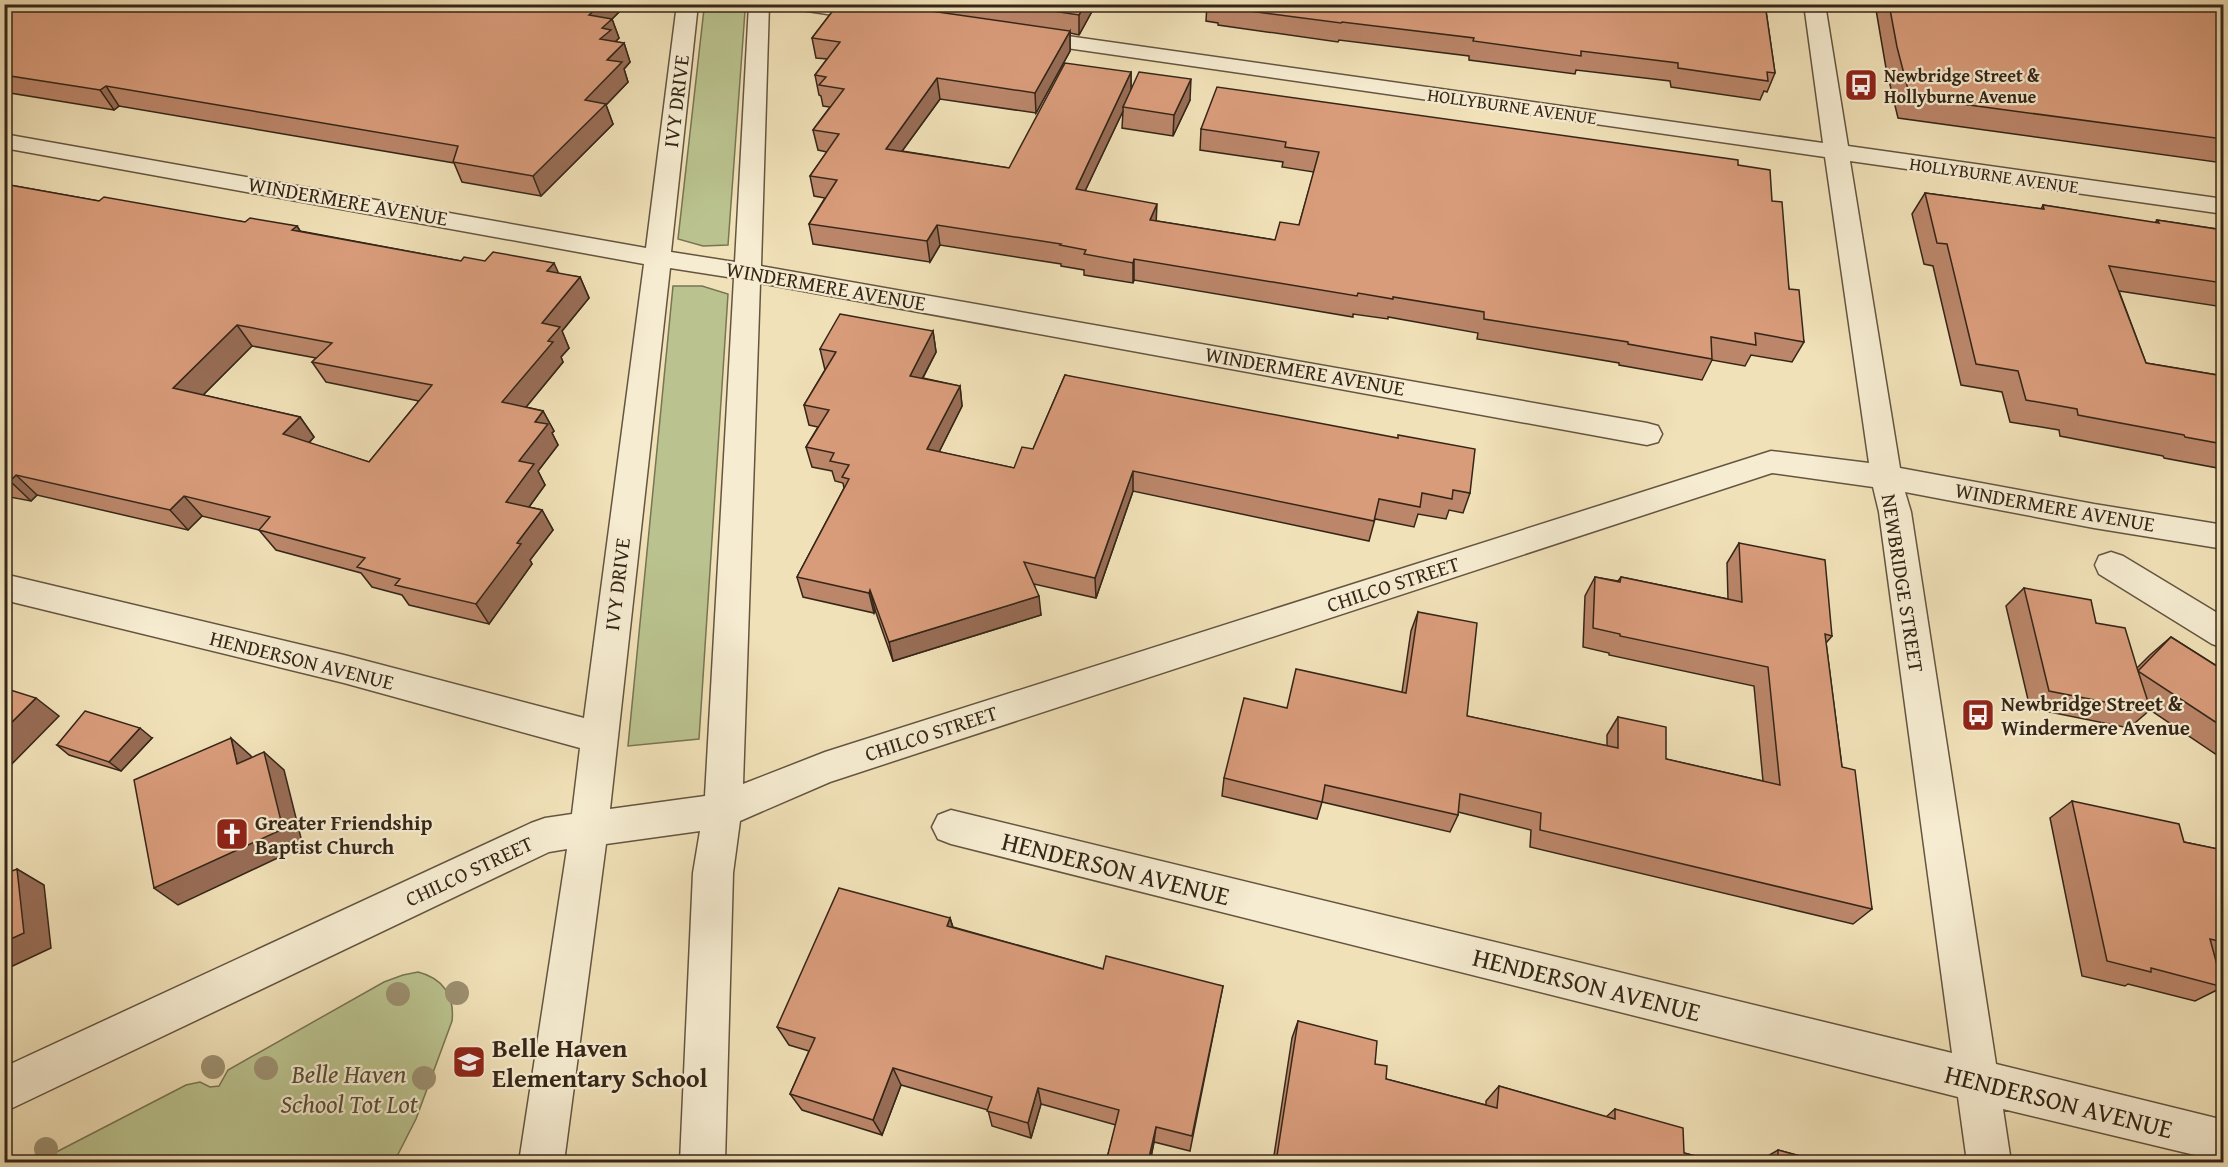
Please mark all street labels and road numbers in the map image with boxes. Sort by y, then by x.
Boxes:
street label: IVY DRIVE [655,53,697,149]
street label: HOLLYBURNE AVENUE [1426,81,1598,131]
street label: HOLLYBURNE AVENUE [1908,150,2080,200]
street label: WINDERMERE AVENUE [246,168,451,234]
street label: WINDERMERE AVENUE [724,253,929,319]
street label: WINDERMERE AVENUE [1203,338,1408,404]
street label: WINDERMERE AVENUE [1953,474,2158,540]
street label: NEWBRIDGE STREET [1874,492,1932,675]
street label: IVY DRIVE [596,536,638,632]
street label: CHILCO STREET [1323,548,1464,620]
street label: HENDERSON AVENUE [207,622,398,698]
street label: CHILCO STREET [861,697,1002,769]
street label: HENDERSON AVENUE [998,821,1234,915]
street label: CHILCO STREET [400,828,538,914]
street label: HENDERSON AVENUE [1469,937,1705,1031]
street label: HENDERSON AVENUE [1941,1054,2177,1148]

